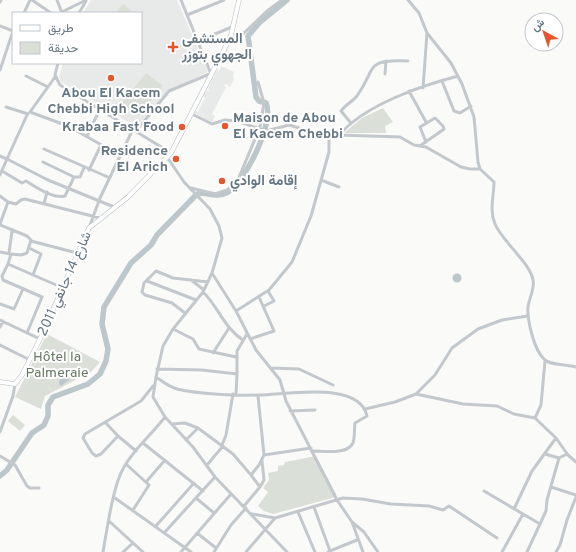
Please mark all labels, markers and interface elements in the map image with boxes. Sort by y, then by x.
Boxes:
legend [12,12,142,64]
north arrow [524,12,564,52]
text: ش [529,15,548,35]
text: طريق [48,21,74,37]
place label: المستشفى الجهوي بتوزر [181,31,252,66]
text: حديقة [48,41,78,57]
marker: المستشفى الجهوي بتوزر [167,41,179,53]
marker: Abou El Kacem Chebbi High School [106,73,116,83]
place label: Abou El Kacem Chebbi High School [48,85,174,118]
place label: Maison de Abou El Kacem Chebbi [233,110,343,143]
place label: Krabaa Fast Food [62,119,174,136]
marker: Maison de Abou El Kacem Chebbi [220,121,230,131]
marker: Krabaa Fast Food [177,122,187,132]
place label: Residence El Arich [101,143,168,176]
marker: Residence El Arich [171,154,181,164]
place label: إقامة الوادي [230,173,298,192]
marker: إقامة الوادي [217,176,227,186]
street label: شارع 14 جانفي 2011 [34,229,98,340]
park label: Hôtel la Palmeraie [26,349,88,382]

